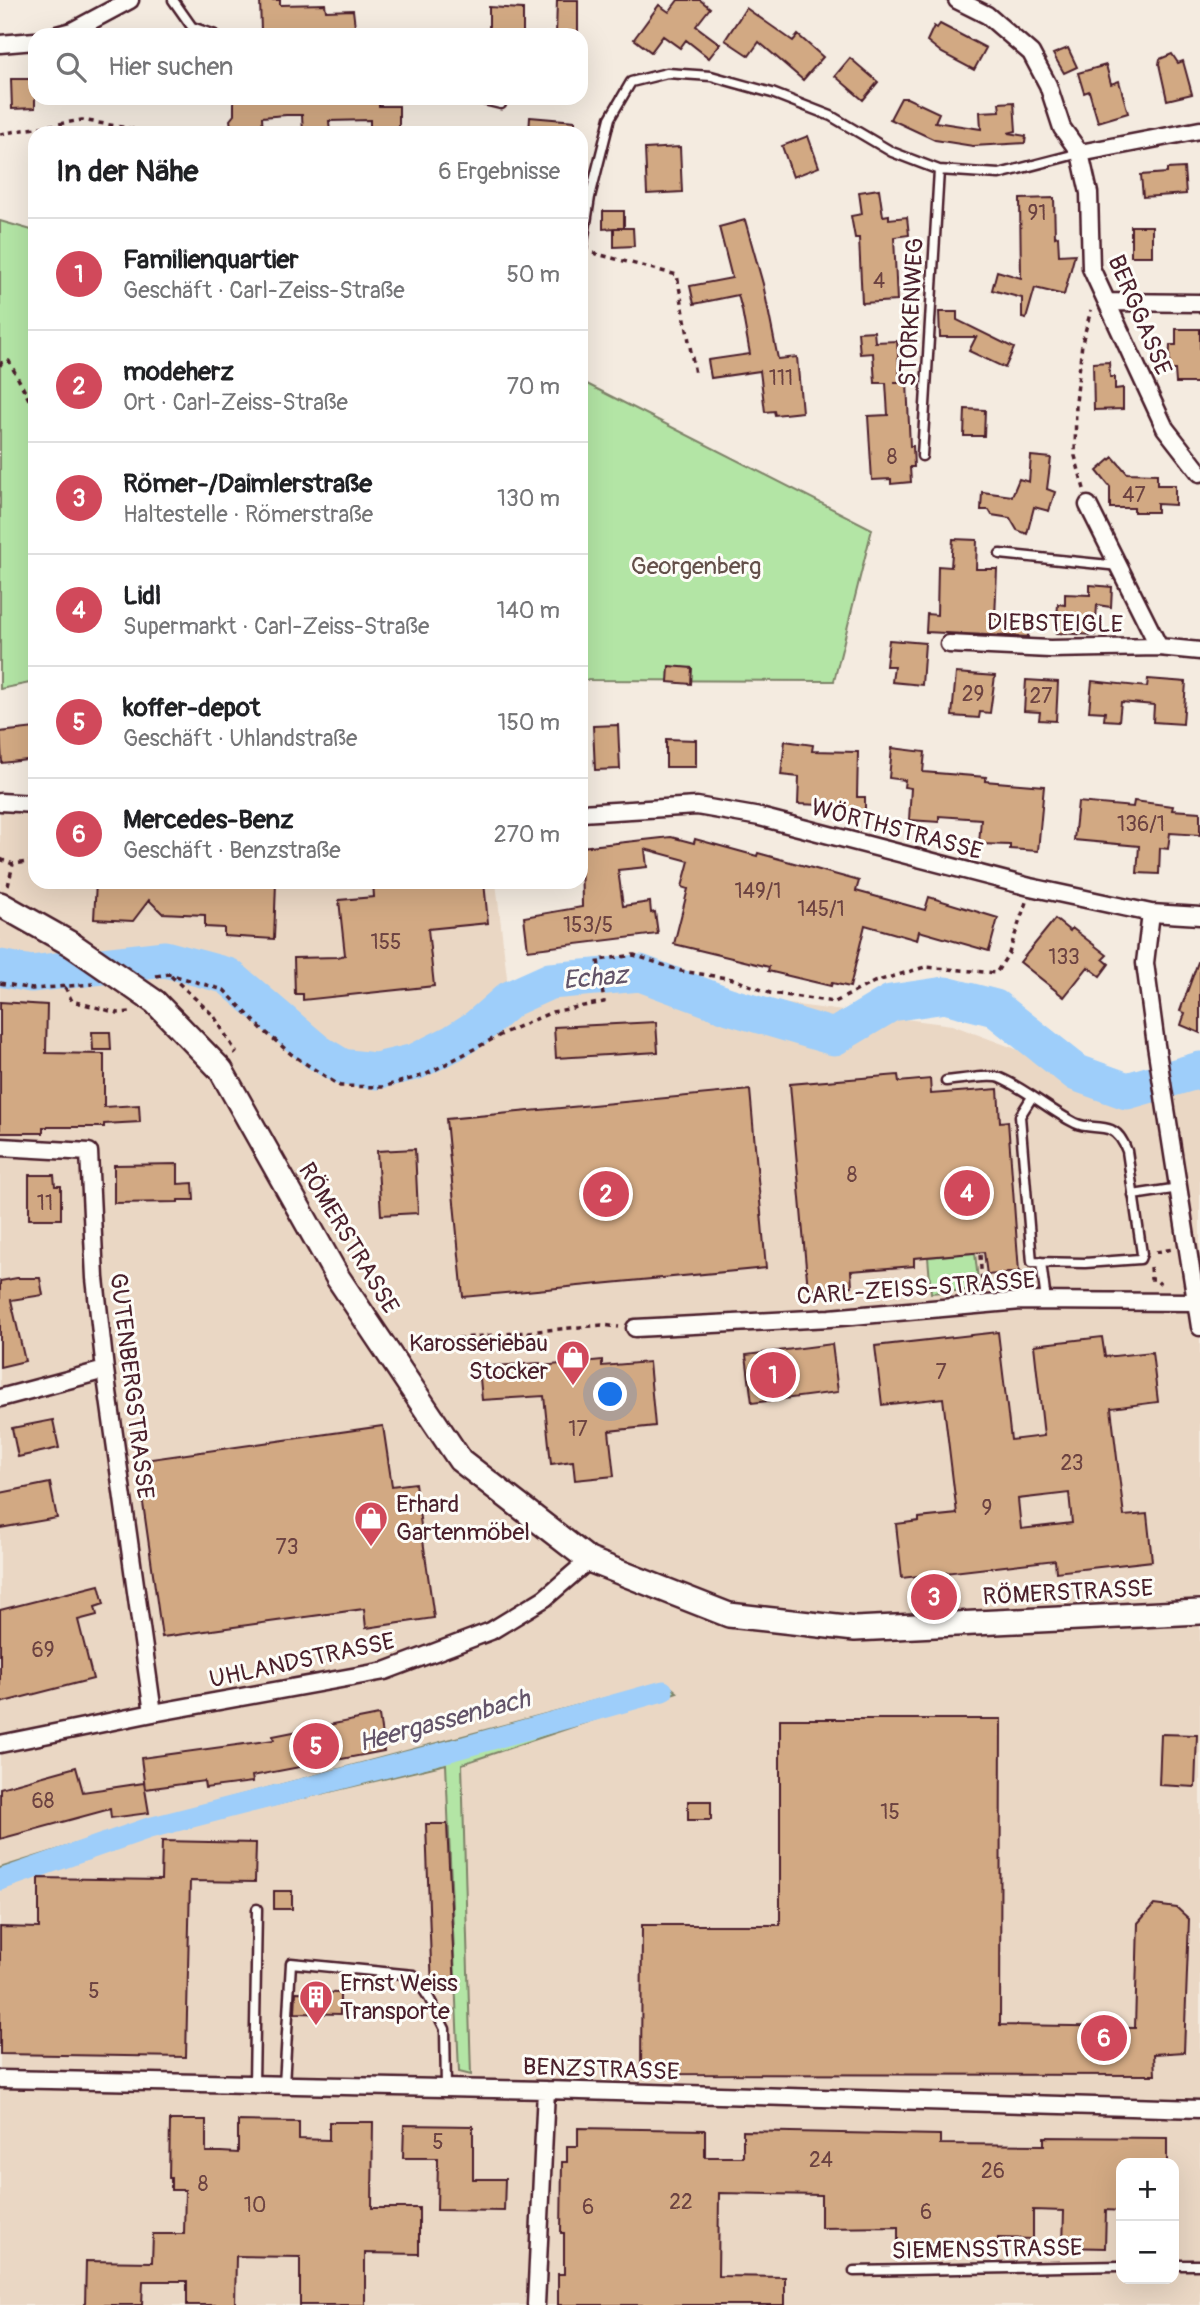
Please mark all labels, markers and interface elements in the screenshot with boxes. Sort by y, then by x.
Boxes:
search box [28,28,588,105]
icon: search [52,48,90,86]
text: Hier suchen [108,51,233,83]
text: In der Nähe [56,153,198,190]
text: 6 Ergebnisse [438,157,560,186]
house number: 91 [1027,200,1047,227]
street label: STORKENWEG [893,237,930,387]
text: Familienquartier [123,244,299,276]
street label: BERGGASSE [1101,251,1178,380]
text: 1 [75,260,84,289]
text: 50 m [506,260,560,289]
house number: 4 [873,268,885,295]
text: Geschäft · Carl-Zeiss-Straße [123,276,405,305]
text: modeherz [123,356,234,388]
house number: 111 [769,365,793,392]
text: 2 [73,372,85,401]
text: 70 m [507,372,560,401]
text: Ort · Carl-Zeiss-Straße [123,388,348,417]
house number: 8 [887,444,897,471]
text: Römer-/Daimlerstraße [123,468,372,500]
house number: 47 [1122,482,1146,509]
text: 3 [73,484,85,513]
text: 130 m [497,484,560,513]
text: Haltestelle · Römerstraße [123,500,373,529]
park label: Georgenberg [631,552,761,581]
text: Lidl [123,580,161,612]
text: 4 [72,596,86,625]
text: 140 m [497,596,560,625]
street label: DIEBSTEIGLE [987,608,1123,639]
text: Supermarkt · Carl-Zeiss-Straße [123,612,429,641]
house number: 29 [962,681,984,708]
house number: 27 [1030,683,1052,710]
text: koffer-depot [123,692,261,724]
text: 5 [73,708,85,737]
text: 150 m [497,708,560,737]
text: Geschäft · Uhlandstraße [123,724,357,753]
street label: WÖRTHSTRASSE [808,793,986,866]
text: Mercedes-Benz [123,804,294,836]
house number: 136/1 [1117,811,1165,838]
text: 6 [72,820,86,849]
text: 270 m [494,820,560,849]
text: Geschäft · Benzstraße [123,836,341,865]
house number: 149/1 [735,878,781,905]
house number: 145/1 [797,896,845,923]
house number: 153/5 [563,912,613,939]
house number: 155 [371,929,401,956]
house number: 133 [1048,944,1080,971]
water label: Echaz [562,959,632,997]
street label: RÖMERSTRASSE [292,1158,405,1319]
house number: 8 [847,1162,857,1189]
pin: 4 [944,1167,990,1219]
pin: 2 [583,1168,629,1220]
house number: 11 [37,1190,53,1217]
street label: CARL-ZEISS-STRASSE [796,1266,1036,1311]
street label: GUTENBERGSTRASSE [103,1271,160,1501]
place label: Karosseriebau Stocker [409,1329,548,1386]
shop icon: Karosseriebau Stocker [554,1338,592,1387]
pin: 1 [750,1349,796,1401]
house number: 7 [935,1359,947,1386]
your location [593,1377,627,1411]
house number: 17 [568,1416,588,1443]
house number: 23 [1061,1450,1083,1477]
place label: Erhard Gartenmöbel [396,1490,530,1547]
house number: 9 [982,1495,992,1522]
shop icon: Erhard Gartenmöbel [352,1499,390,1548]
house number: 73 [276,1534,298,1561]
pin: 3 [911,1571,957,1623]
street label: RÖMERSTRASSE [982,1574,1154,1611]
street label: UHLANDSTRASSE [207,1627,397,1694]
house number: 69 [31,1637,55,1664]
water label: Heergassenbach [355,1682,535,1759]
pin: 5 [293,1720,339,1772]
house number: 68 [32,1788,54,1815]
house number: 15 [880,1799,900,1826]
place label: Ernst Weiss Transporte [340,1969,458,2026]
house number: 5 [88,1978,100,2005]
building icon: Ernst Weiss Transporte [297,1978,335,2027]
pin: 6 [1081,2012,1127,2064]
street label: BENZSTRASSE [522,2052,680,2087]
house number: 5 [432,2129,444,2156]
house number: 24 [809,2147,833,2174]
house number: 26 [981,2158,1005,2185]
map controls [1116,2158,1179,2284]
button: + [1116,2158,1179,2221]
house number: 8 [198,2171,208,2198]
house number: 22 [669,2189,693,2216]
house number: 10 [244,2192,266,2219]
house number: 6 [582,2194,594,2221]
house number: 6 [920,2199,932,2226]
button: − [1116,2221,1179,2284]
street label: SIEMENSSTRASSE [891,2233,1083,2266]

